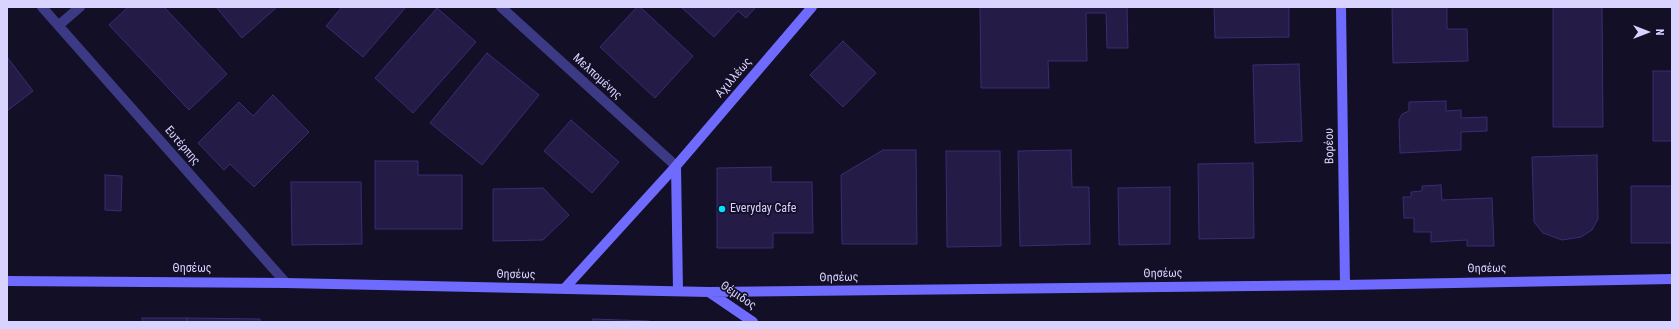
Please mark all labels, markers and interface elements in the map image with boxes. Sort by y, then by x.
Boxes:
north arrow [1627,12,1667,52]
text: N [1653,29,1666,35]
street label: Μελπομένης [569,51,625,103]
street label: Αχιλλέως [713,55,755,101]
street label: Ευτέρπης [161,124,203,168]
street label: Βορέου [1322,128,1338,164]
place label: Everyday Cafe [730,202,796,216]
marker: Everyday Cafe [717,204,727,214]
street label: Θησέως [1467,261,1507,277]
street label: Θησέως [173,262,211,276]
street label: Θησέως [1143,266,1183,282]
street label: Θησέως [496,267,536,283]
street label: Θησέως [819,270,859,286]
street label: Θέμιδος [717,279,759,313]

